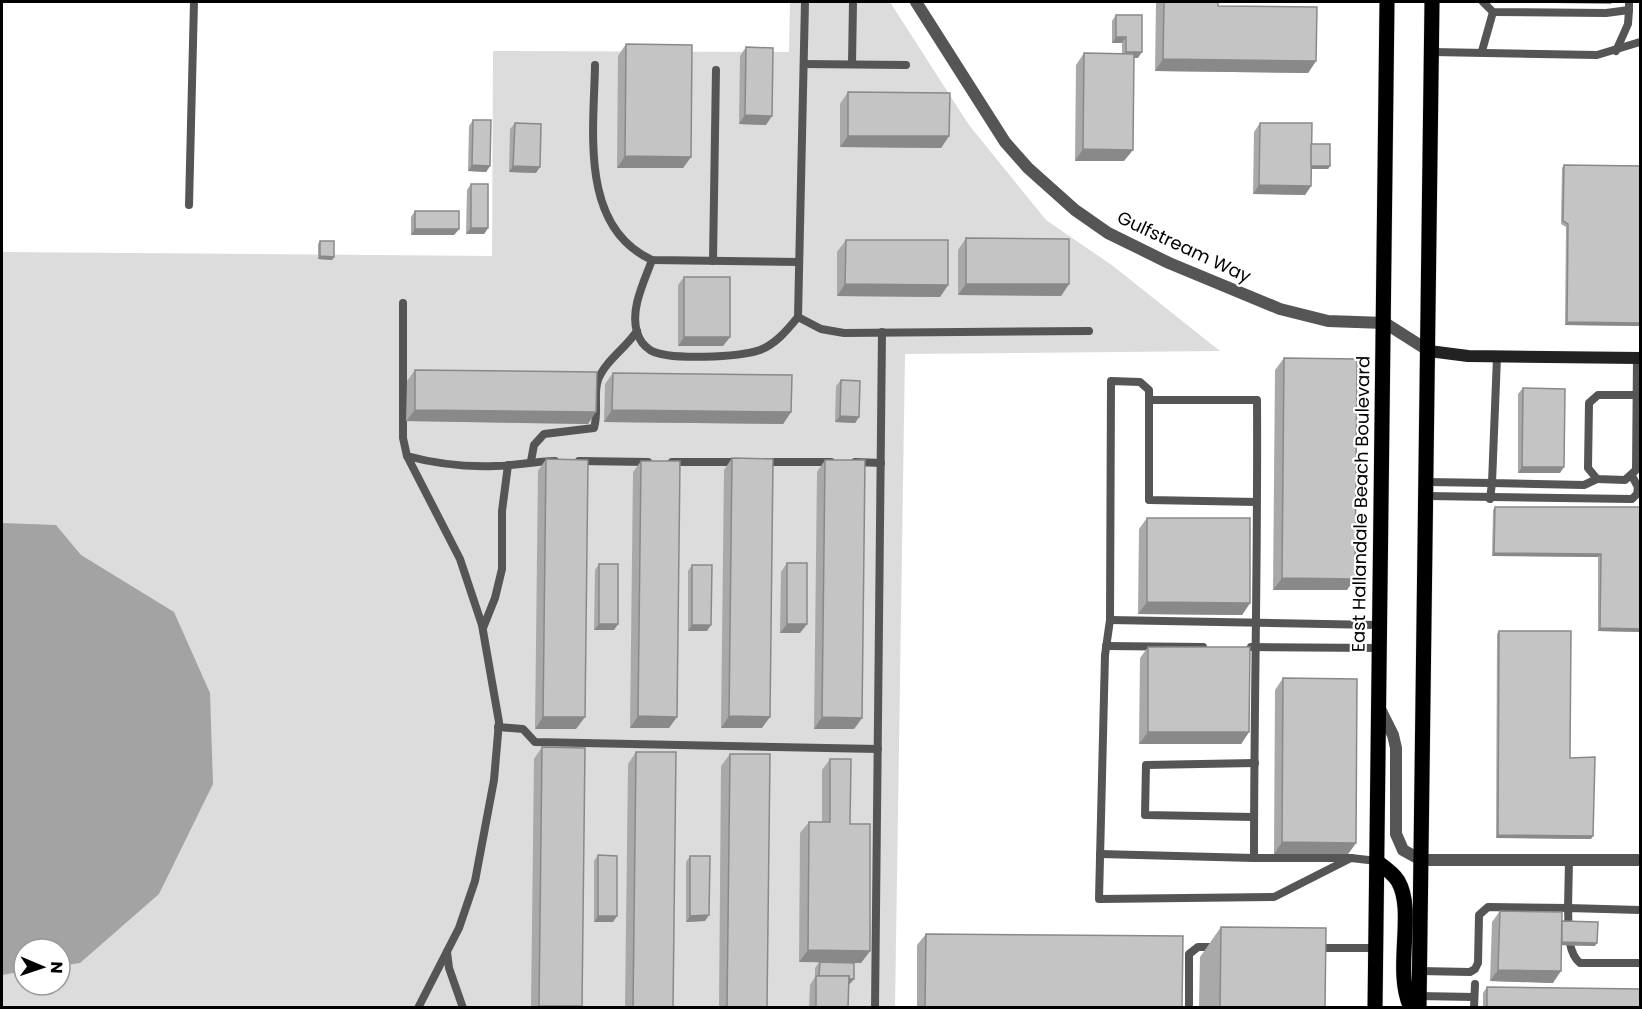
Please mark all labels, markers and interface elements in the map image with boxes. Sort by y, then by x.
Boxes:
street label: Gulfstream Way [1113,205,1255,289]
street label: East Hallandale Beach Boulevard [1345,356,1376,652]
north arrow [12,937,72,997]
text: N [45,961,68,974]

